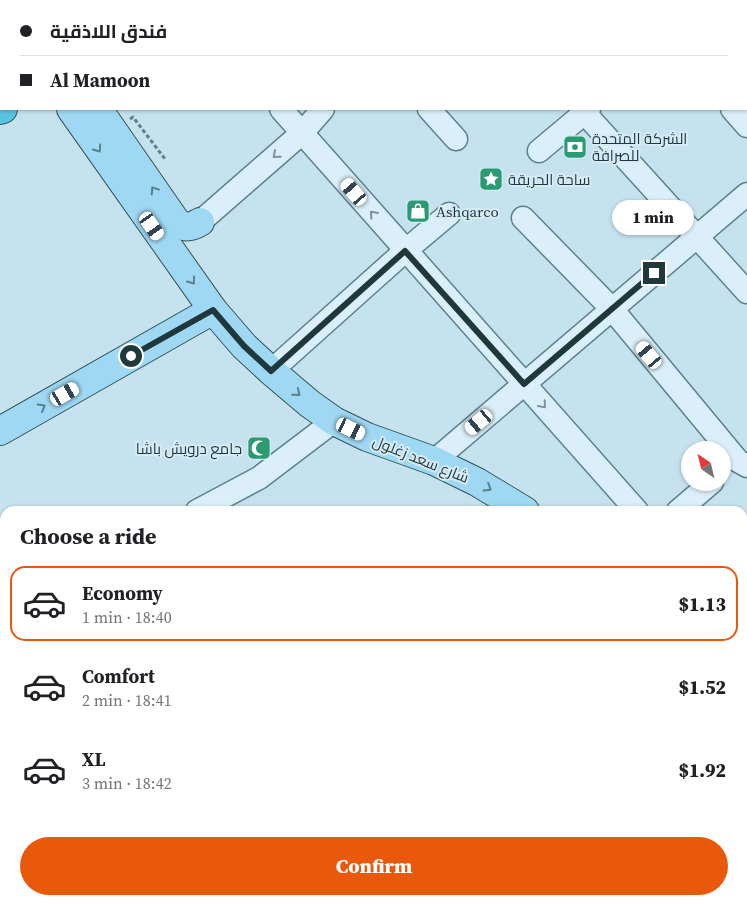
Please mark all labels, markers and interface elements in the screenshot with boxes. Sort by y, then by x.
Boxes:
text: فندق اللاذقية [50,18,167,44]
text: Al Mamoon [50,67,150,93]
place label: الشركة المتحدة للصرافة [592,128,687,166]
bank icon: الشركة المتحدة للصرافة [562,134,588,160]
one-way arrow [92,143,101,153]
one-way arrow [273,150,282,158]
place icon: ساحة الحريقة [478,166,504,192]
place label: ساحة الحريقة [508,169,591,190]
car [338,176,369,208]
one-way arrow [151,186,160,196]
shop icon: Ashqarco [405,198,431,224]
callout: 1 min [613,200,695,236]
place label: Ashqarco [436,201,499,222]
text: 1 min [632,206,674,228]
car [137,209,166,243]
one-way arrow [370,211,379,220]
route end [643,262,665,284]
one-way arrow [186,276,195,285]
car [633,339,664,371]
route start [120,345,142,367]
car [48,380,81,408]
one-way arrow [291,387,300,395]
one-way arrow [537,399,546,408]
one-way arrow [37,403,46,413]
car [462,407,495,437]
car [334,416,367,442]
street label: شارع سعد زغلول [369,430,472,489]
mosque icon: جامع درويش باشا [246,435,272,461]
place label: جامع درويش باشا [136,438,242,460]
north arrow [681,441,731,491]
map controls [681,441,731,491]
one-way arrow [483,482,492,492]
text: Choose a ride [20,521,157,551]
text: Economy [82,580,163,606]
icon: car [22,581,67,626]
text: $1.13 [678,591,726,617]
text: 1 min · 18:40 [82,606,172,628]
text: Comfort [82,663,155,689]
icon: car [22,664,67,709]
text: $1.52 [678,674,726,700]
text: 2 min · 18:41 [82,689,172,711]
text: XL [82,746,105,772]
icon: car [22,747,67,792]
text: $1.92 [678,757,726,783]
text: 3 min · 18:42 [82,772,172,794]
button: Confirm [20,837,728,895]

